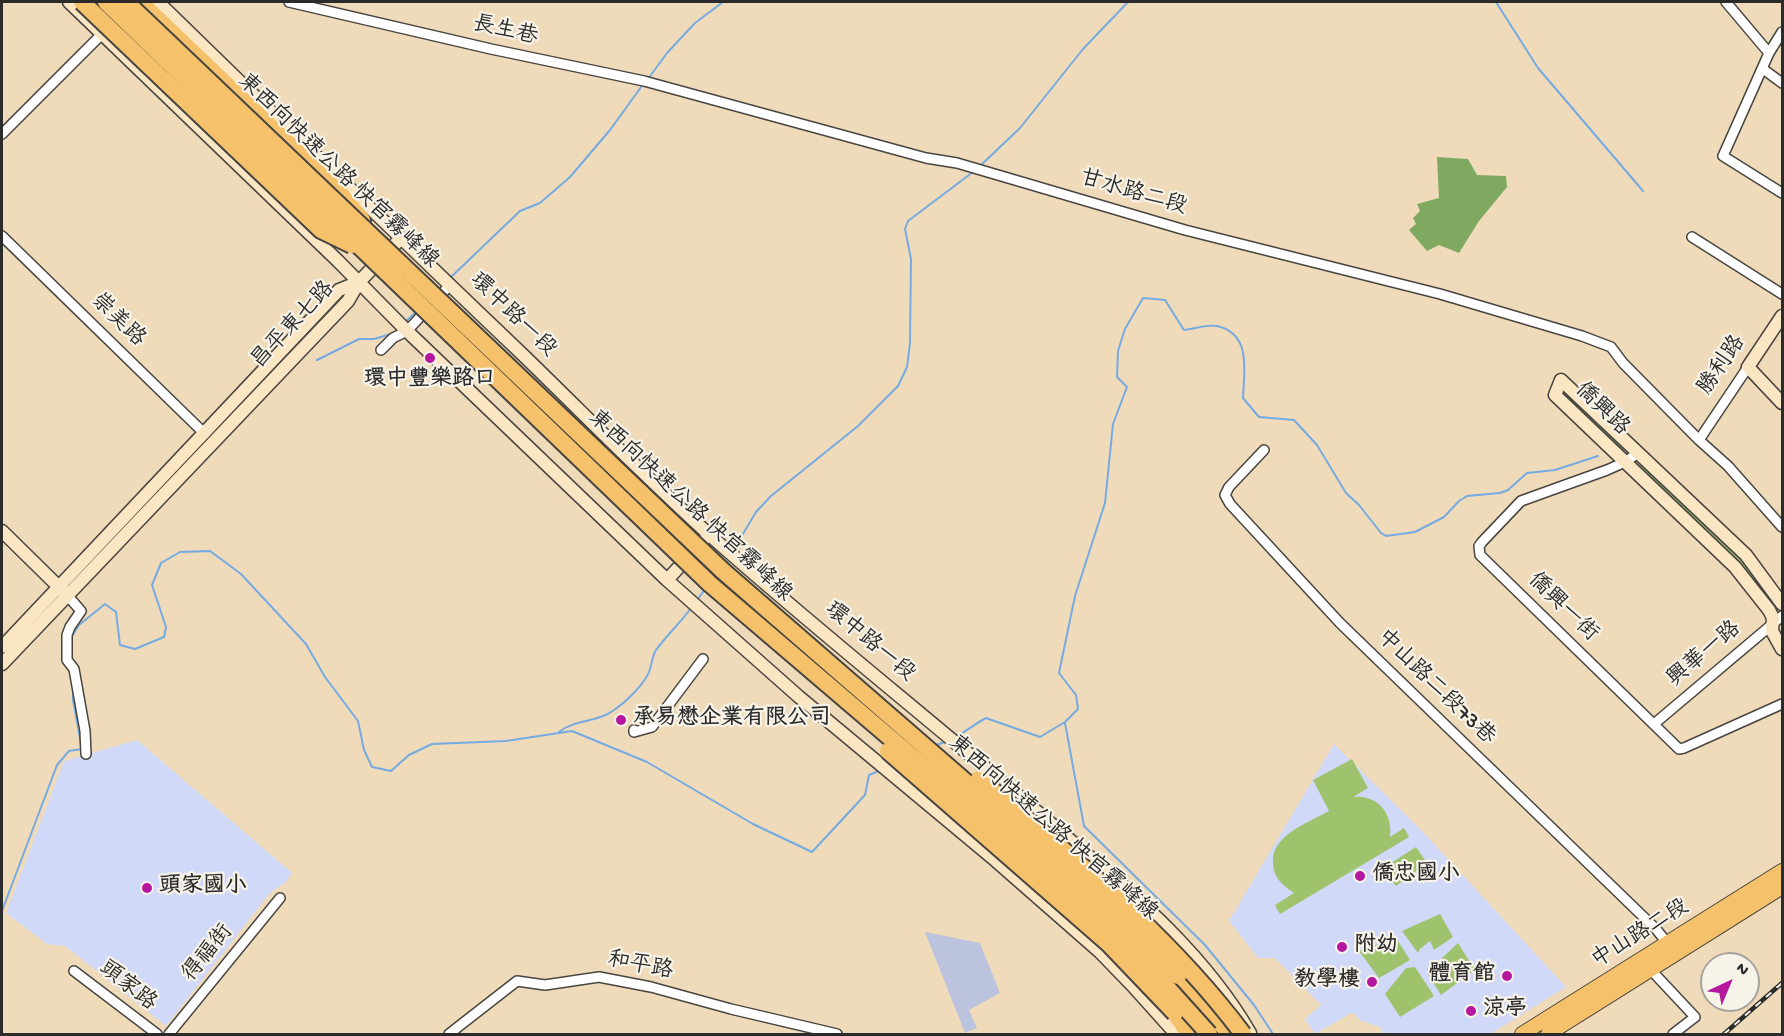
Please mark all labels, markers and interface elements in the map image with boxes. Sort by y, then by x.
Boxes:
street label: 長生巷 [470,12,540,52]
street label: 東西向快速公路 快官霧峰線 [231,69,443,275]
street label: 甘水路二段 [1076,166,1190,222]
street label: 環中路一段 [463,268,561,364]
street label: 昌平東七路 [247,277,341,375]
street label: 崇美路 [84,289,150,353]
street label: 勝利路 [1694,331,1752,401]
marker: 環中豐樂路口 [423,351,437,365]
place label: 環中豐樂路口 [364,368,496,394]
street label: 僑興路 [1568,378,1634,442]
street label: 東西向快速公路 快官霧峰線 [582,406,796,608]
street label: 僑興一街 [1521,568,1603,648]
street label: 環中路一段 [818,598,920,688]
street label: 興華一路 [1663,617,1747,693]
street label: 中山路二段73巷 [1370,625,1500,751]
place label: 承易懋企業有限公司 [633,707,831,733]
marker: 承易懋企業有限公司 [614,713,628,727]
street label: 東西向快速公路 快官霧峰線 [942,731,1162,927]
place label: 僑忠國小 [1372,863,1460,889]
marker: 僑忠國小 [1353,869,1367,883]
place label: 頭家國小 [159,875,247,901]
marker: 頭家國小 [140,881,154,895]
street label: 中山路二段 [1587,895,1695,975]
street label: 得福街 [178,920,240,988]
place label: 附幼 [1354,934,1398,960]
marker: 附幼 [1335,940,1349,954]
street label: 和平路 [605,948,675,986]
north arrow [1700,952,1760,1012]
street label: 頭家路 [93,956,161,1018]
text: N [1731,960,1752,981]
place label: 體育館 [1429,963,1495,989]
place label: 教學樓 [1294,969,1360,995]
marker: 體育館 [1500,969,1514,983]
marker: 教學樓 [1365,975,1379,989]
place label: 涼亭 [1483,998,1527,1024]
marker: 涼亭 [1464,1004,1478,1018]

